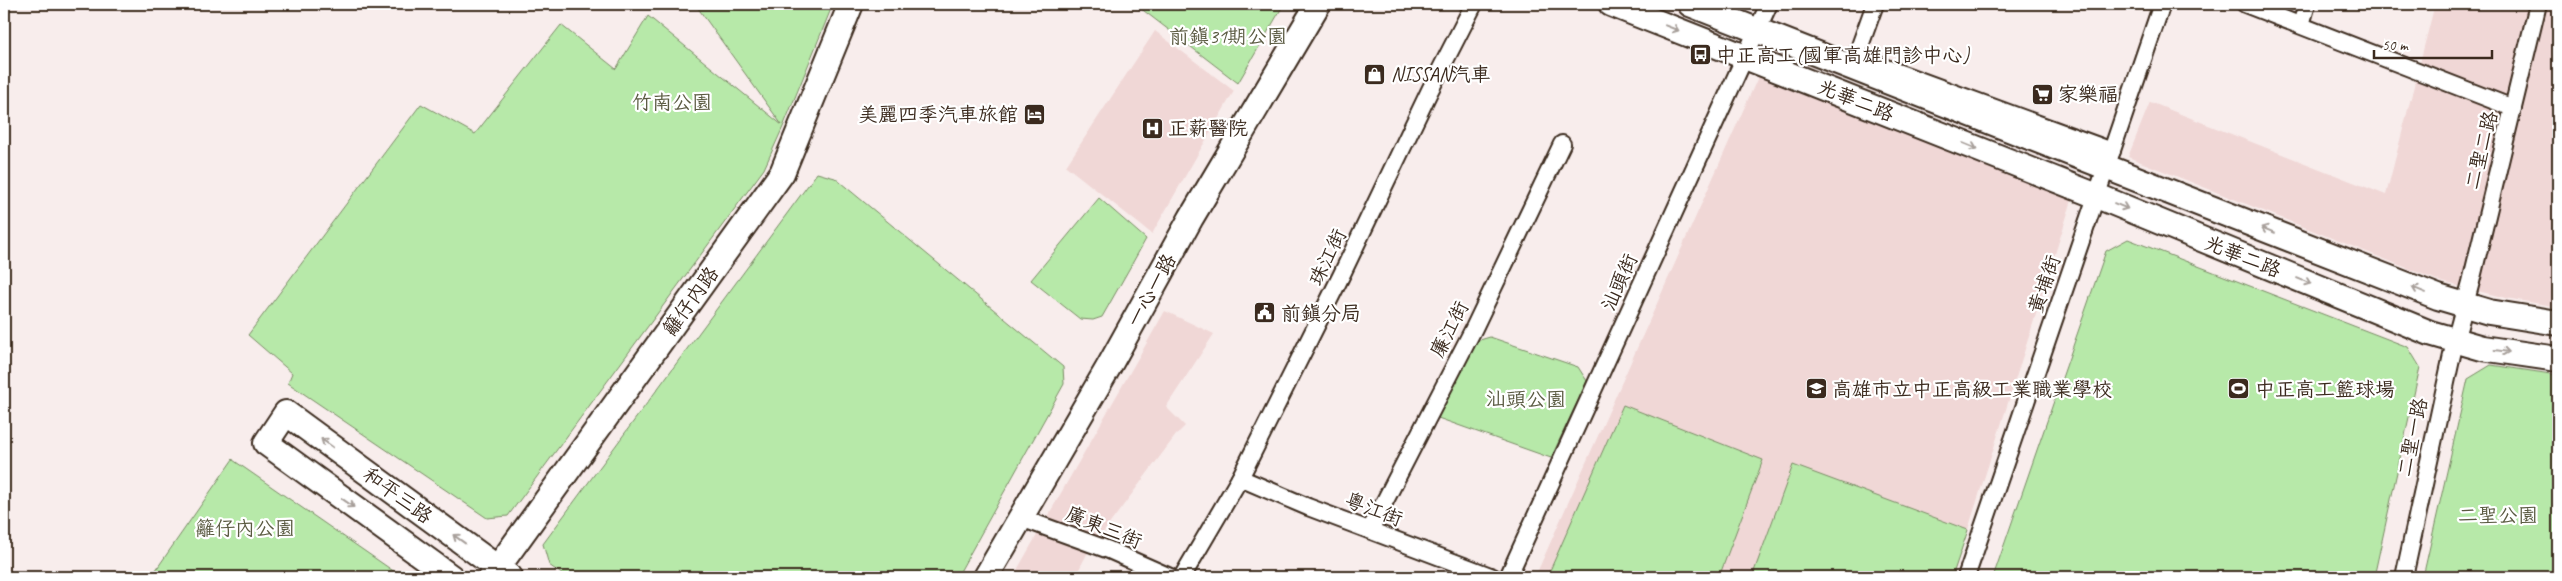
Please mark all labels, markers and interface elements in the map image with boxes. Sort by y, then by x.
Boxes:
park label: 前鎮31期公園 [1169,24,1287,49]
one-way arrow [1664,24,1680,33]
scale bar [2374,28,2492,60]
text: 50 m [2382,36,2409,55]
bus stop icon: 中正高工(國軍高雄門診中心) [1688,43,1712,67]
place label: 中正高工(國軍高雄門診中心) [1716,43,1971,68]
shop icon: NISSAN汽車 [1363,62,1387,86]
place label: NISSAN汽車 [1391,62,1491,87]
street label: 光華二路 [1814,74,1899,127]
supermarket icon: 家樂福 [2030,82,2054,106]
place label: 家樂福 [2058,82,2118,107]
park label: 竹南公園 [632,90,712,115]
place label: 美麗四季汽車旅館 [858,102,1018,127]
hotel icon: 美麗四季汽車旅館 [1022,102,1046,126]
street label: 二聖二路 [2460,107,2504,192]
hospital icon: 正薪醫院 [1140,116,1164,140]
place label: 正薪醫院 [1168,116,1248,141]
one-way arrow [1962,141,1977,151]
one-way arrow [2113,202,2128,211]
one-way arrow [2261,224,2276,234]
street label: 珠江街 [1303,225,1352,290]
street label: 光華二路 [2201,230,2286,283]
street label: 一心一路 [1121,248,1182,331]
street label: 汕頭街 [1596,250,1643,315]
street label: 黃埔街 [2023,252,2066,317]
street label: 籬仔內路 [657,261,725,341]
one-way arrow [2295,277,2311,286]
one-way arrow [2412,285,2427,294]
street label: 廉江街 [1425,297,1474,362]
public building icon: 前鎮分局 [1253,301,1277,325]
place label: 前鎮分局 [1281,301,1361,326]
one-way arrow [2494,346,2510,356]
school or university icon: 高雄市立中正高級工業職業學校 [1804,377,1828,401]
place label: 高雄市立中正高級工業職業學校 [1832,377,2112,402]
sports icon: 中正高工籃球場 [2227,377,2251,401]
place label: 中正高工籃球場 [2255,377,2395,402]
park label: 汕頭公園 [1486,387,1566,412]
street label: 二聖一路 [2392,394,2433,479]
one-way arrow [321,438,335,449]
street label: 和平三路 [358,462,438,530]
street label: 粵江街 [1341,487,1406,532]
one-way arrow [341,497,354,508]
street label: 廣東三街 [1062,501,1146,554]
park label: 二聖公園 [2458,503,2538,528]
park label: 籬仔內公園 [195,516,295,541]
one-way arrow [452,534,466,545]

